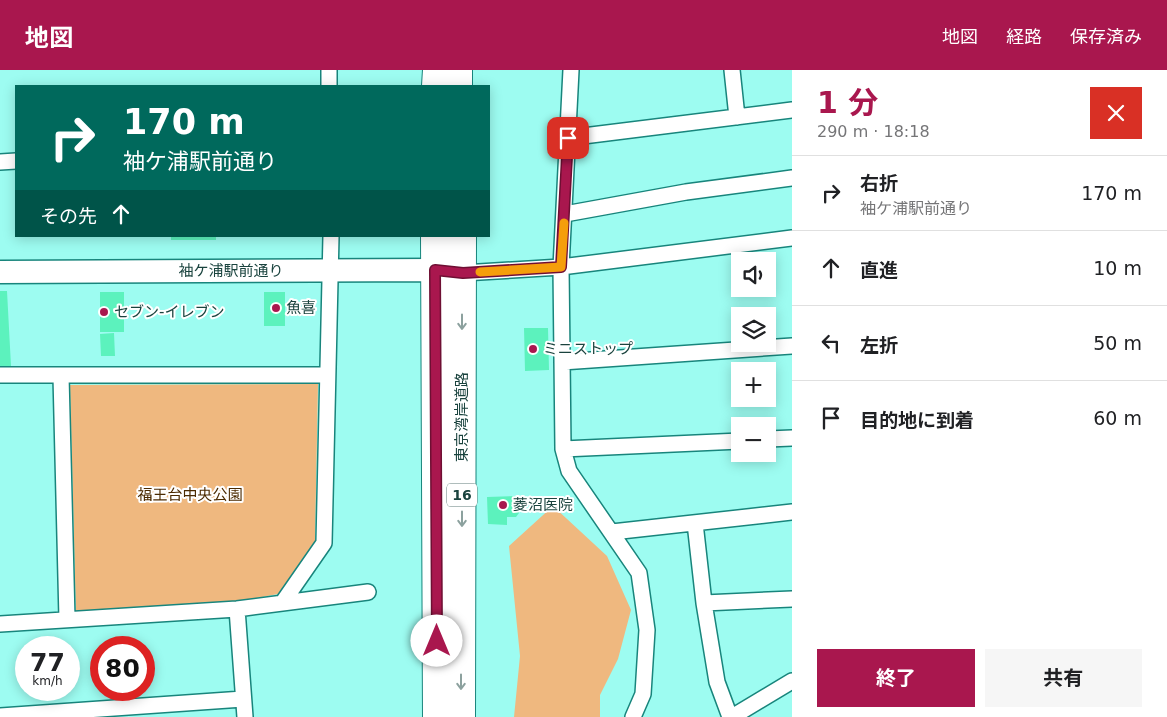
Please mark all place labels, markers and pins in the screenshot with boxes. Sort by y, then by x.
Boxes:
pin [547,117,589,159]
place label: 魚喜 [286,299,316,317]
marker: 魚喜 [270,302,282,314]
place label: セブン-イレブン [114,303,224,321]
marker: セブン-イレブン [98,306,110,318]
place label: ミニストップ [543,340,633,358]
marker: ミニストップ [527,343,539,355]
place label: 菱沼医院 [513,496,573,514]
marker: 菱沼医院 [497,499,509,511]

